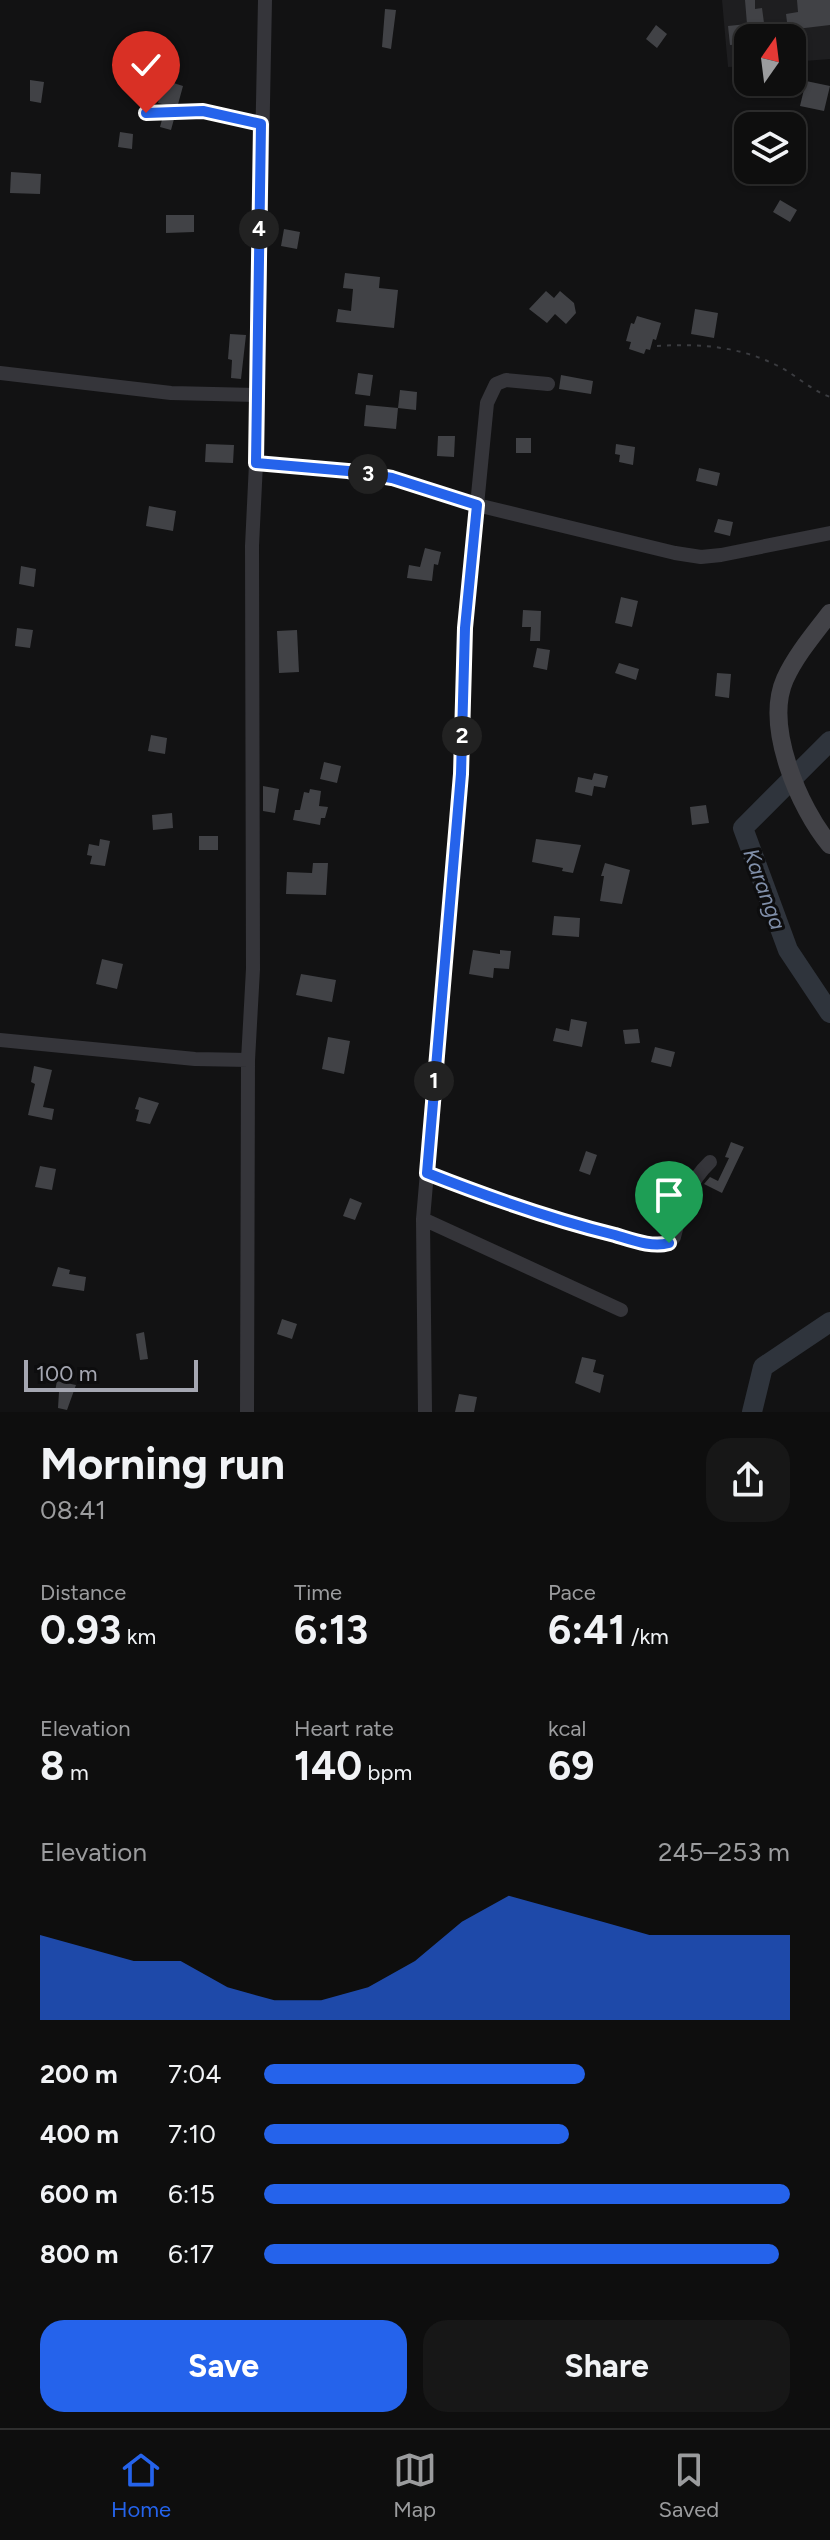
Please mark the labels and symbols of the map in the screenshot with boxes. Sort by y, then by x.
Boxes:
north arrow [734,24,806,96]
pin [112,31,180,113]
pin: 4 [239,209,279,249]
pin: 3 [348,454,388,494]
pin: 2 [442,716,482,756]
water label: Karanga [737,845,792,934]
pin: 1 [414,1061,454,1101]
pin [635,1161,703,1243]
scale bar [24,1356,198,1392]

